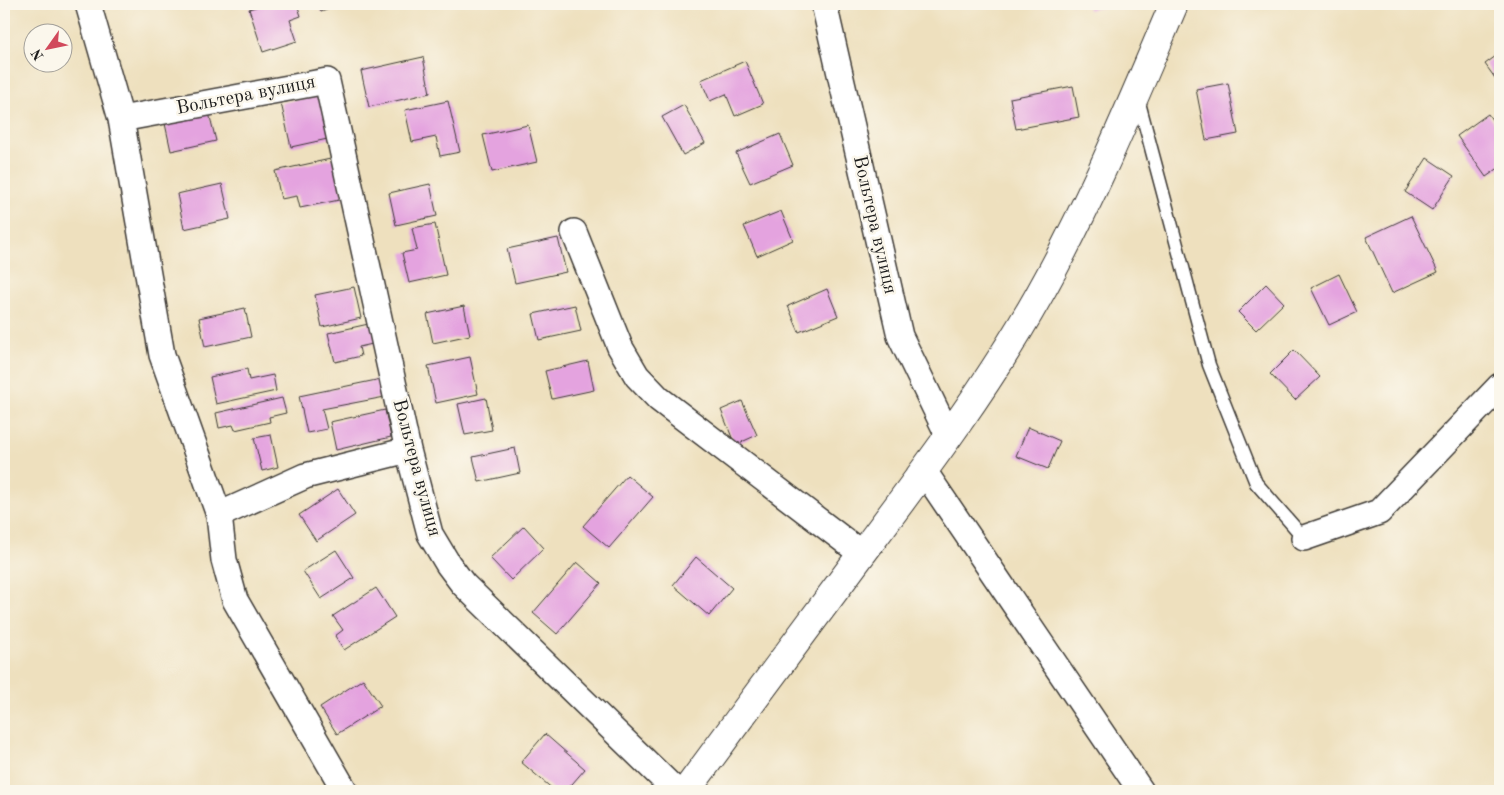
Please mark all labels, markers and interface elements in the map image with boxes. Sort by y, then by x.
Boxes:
north arrow [22,22,72,72]
text: N [29,46,47,63]
street label: Вольтера вулиця [175,73,317,119]
street label: Вольтера вулиця [849,154,899,296]
street label: Вольтера вулиця [389,397,444,539]

